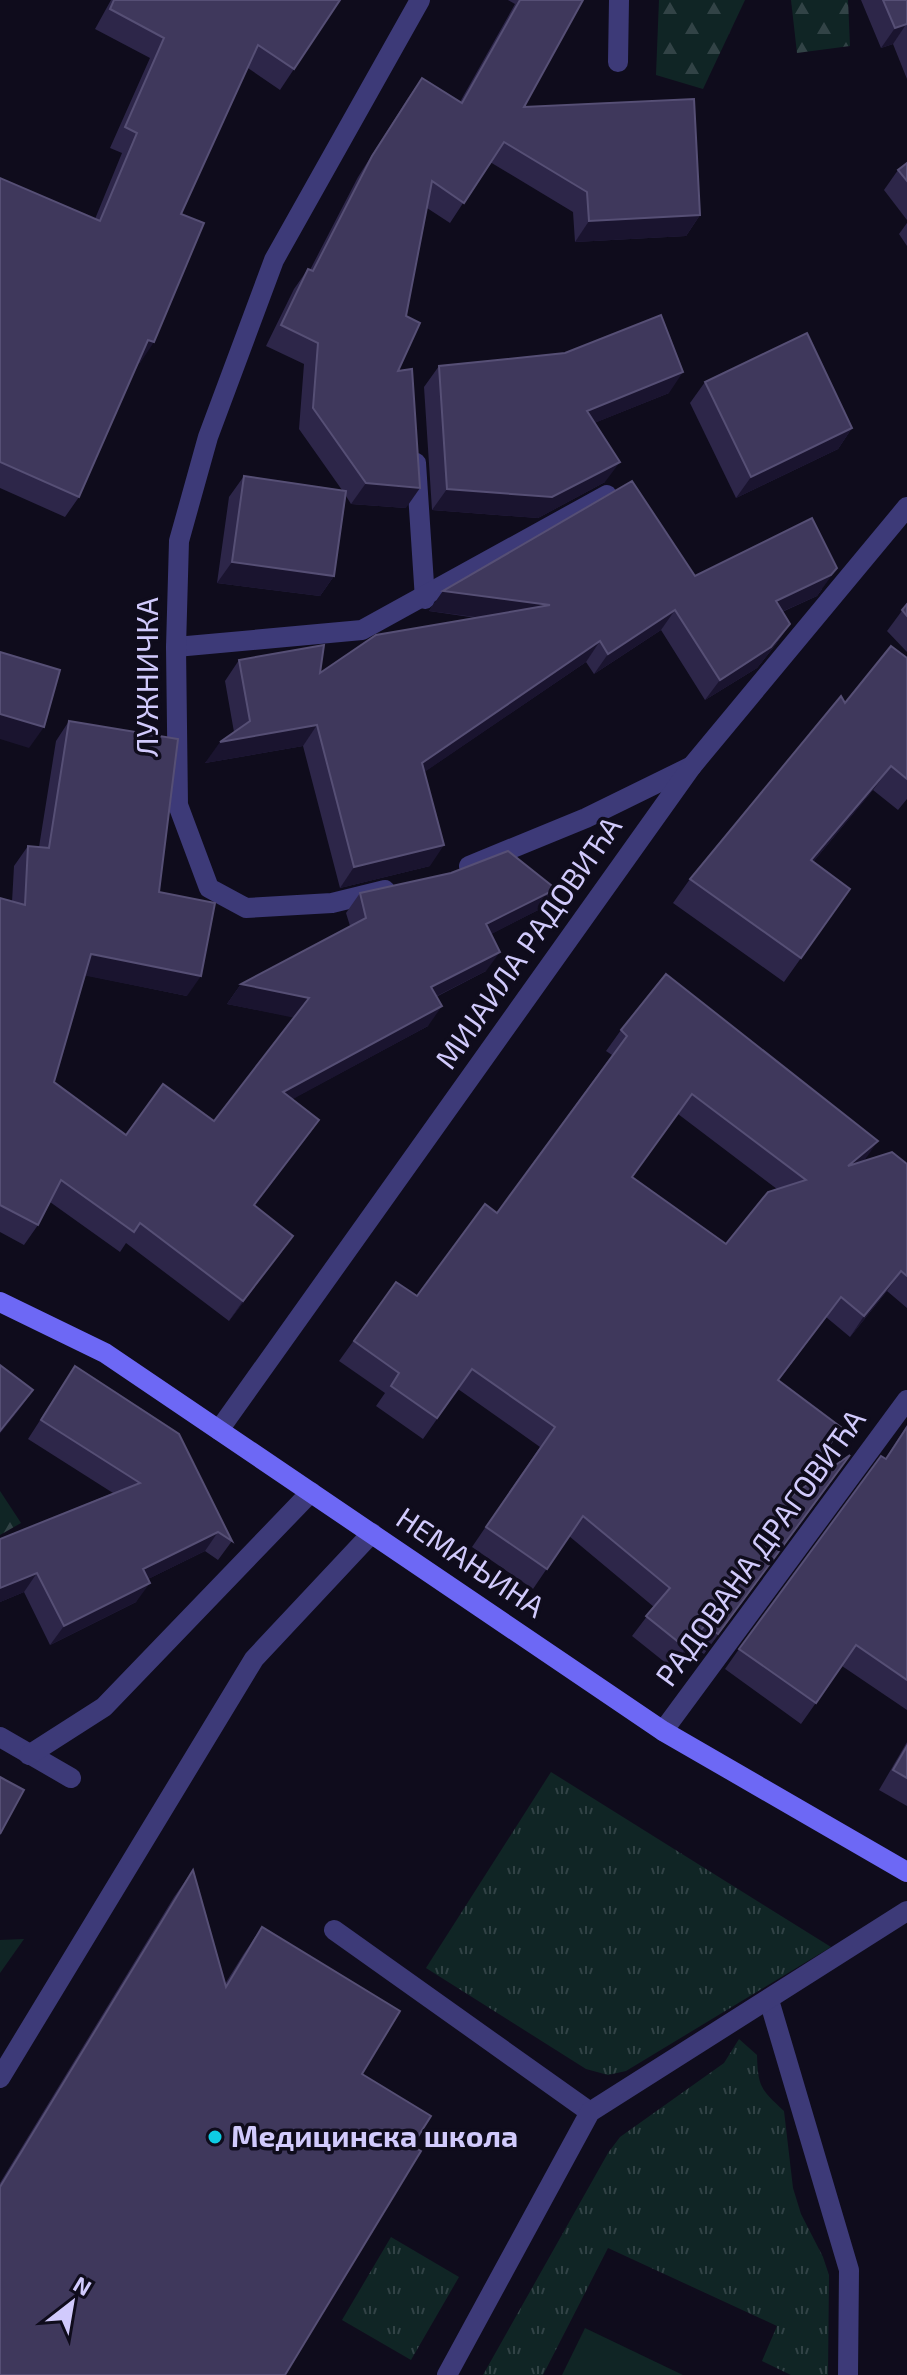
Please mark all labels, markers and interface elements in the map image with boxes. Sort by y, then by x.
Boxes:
street label: ЛУЖНИЧКА [128,597,164,757]
street label: МИЈАИЛА РАДОВИЋА [427,808,628,1075]
street label: РАДОВАНА ДРАГОВИЋА [647,1401,872,1692]
street label: НЕМАЊИНА [390,1499,552,1624]
place label: Медицинска школа [231,2117,518,2153]
marker: Медицинска школа [206,2128,224,2146]
north arrow [32,2263,112,2343]
text: N [69,2270,96,2300]

